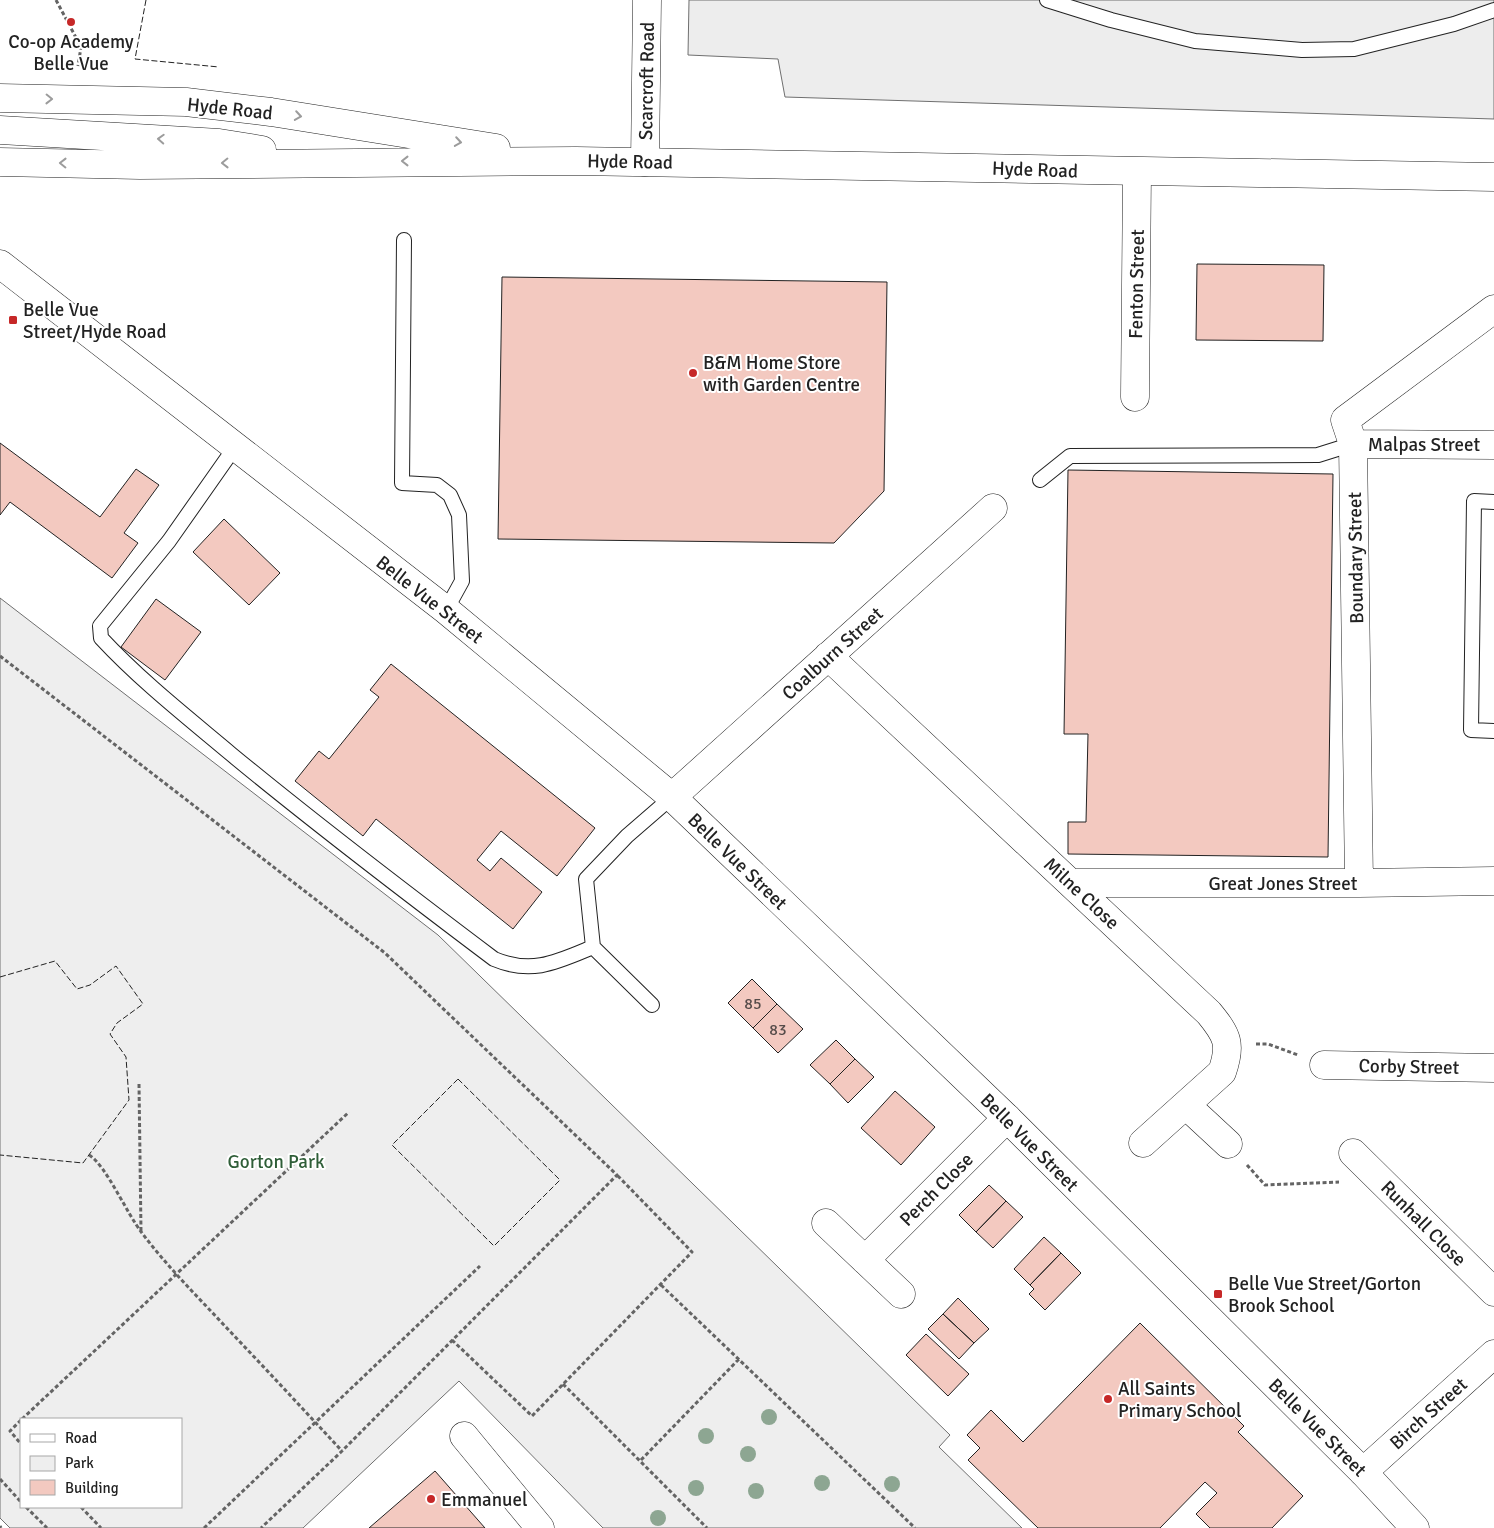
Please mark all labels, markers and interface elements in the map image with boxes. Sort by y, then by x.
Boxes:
marker: Co-op Academy Belle Vue [65,16,77,28]
street label: Scarcroft Road [634,22,660,140]
place label: Co-op Academy Belle Vue [8,30,134,76]
street label: Hyde Road [186,93,274,125]
one-way arrow [45,94,53,105]
one-way arrow [294,110,302,121]
one-way arrow [157,134,165,145]
one-way arrow [454,136,463,146]
street label: Hyde Road [587,149,673,175]
one-way arrow [401,156,408,166]
street label: Hyde Road [992,157,1078,183]
one-way arrow [58,158,66,169]
one-way arrow [221,158,228,168]
street label: Fenton Street [1124,229,1150,339]
place label: Belle Vue Street/Hyde Road [23,298,167,344]
marker: Belle Vue Street/Hyde Road [7,314,19,326]
place label: B&M Home Store with Garden Centre [703,351,860,397]
marker: B&M Home Store with Garden Centre [687,367,699,379]
street label: Malpas Street [1368,433,1480,457]
street label: Boundary Street [1343,491,1369,624]
street label: Belle Vue Street [371,551,488,649]
street label: Coalburn Street [777,602,888,705]
street label: Belle Vue Street [682,808,792,916]
street label: Milne Close [1039,853,1124,935]
street label: Great Jones Street [1209,872,1358,896]
house number: 85 [744,994,762,1014]
house number: 83 [769,1020,787,1040]
street label: Corby Street [1358,1054,1460,1080]
street label: Belle Vue Street [975,1088,1084,1197]
street label: Perch Close [895,1148,979,1232]
park label: Gorton Park [228,1150,325,1174]
street label: Runhall Close [1375,1176,1471,1272]
place label: Belle Vue Street/Gorton Brook School [1228,1272,1421,1318]
marker: Belle Vue Street/Gorton Brook School [1212,1288,1224,1300]
street label: Birch Street [1385,1372,1473,1455]
street label: Belle Vue Street [1263,1373,1372,1482]
place label: All Saints Primary School [1118,1377,1241,1423]
marker: All Saints Primary School [1102,1393,1114,1405]
legend [20,1418,182,1508]
text: Road [65,1429,97,1447]
text: Park [65,1454,94,1472]
text: Building [65,1479,119,1497]
place label: Emmanuel [441,1488,527,1512]
marker: Emmanuel [425,1493,437,1505]

